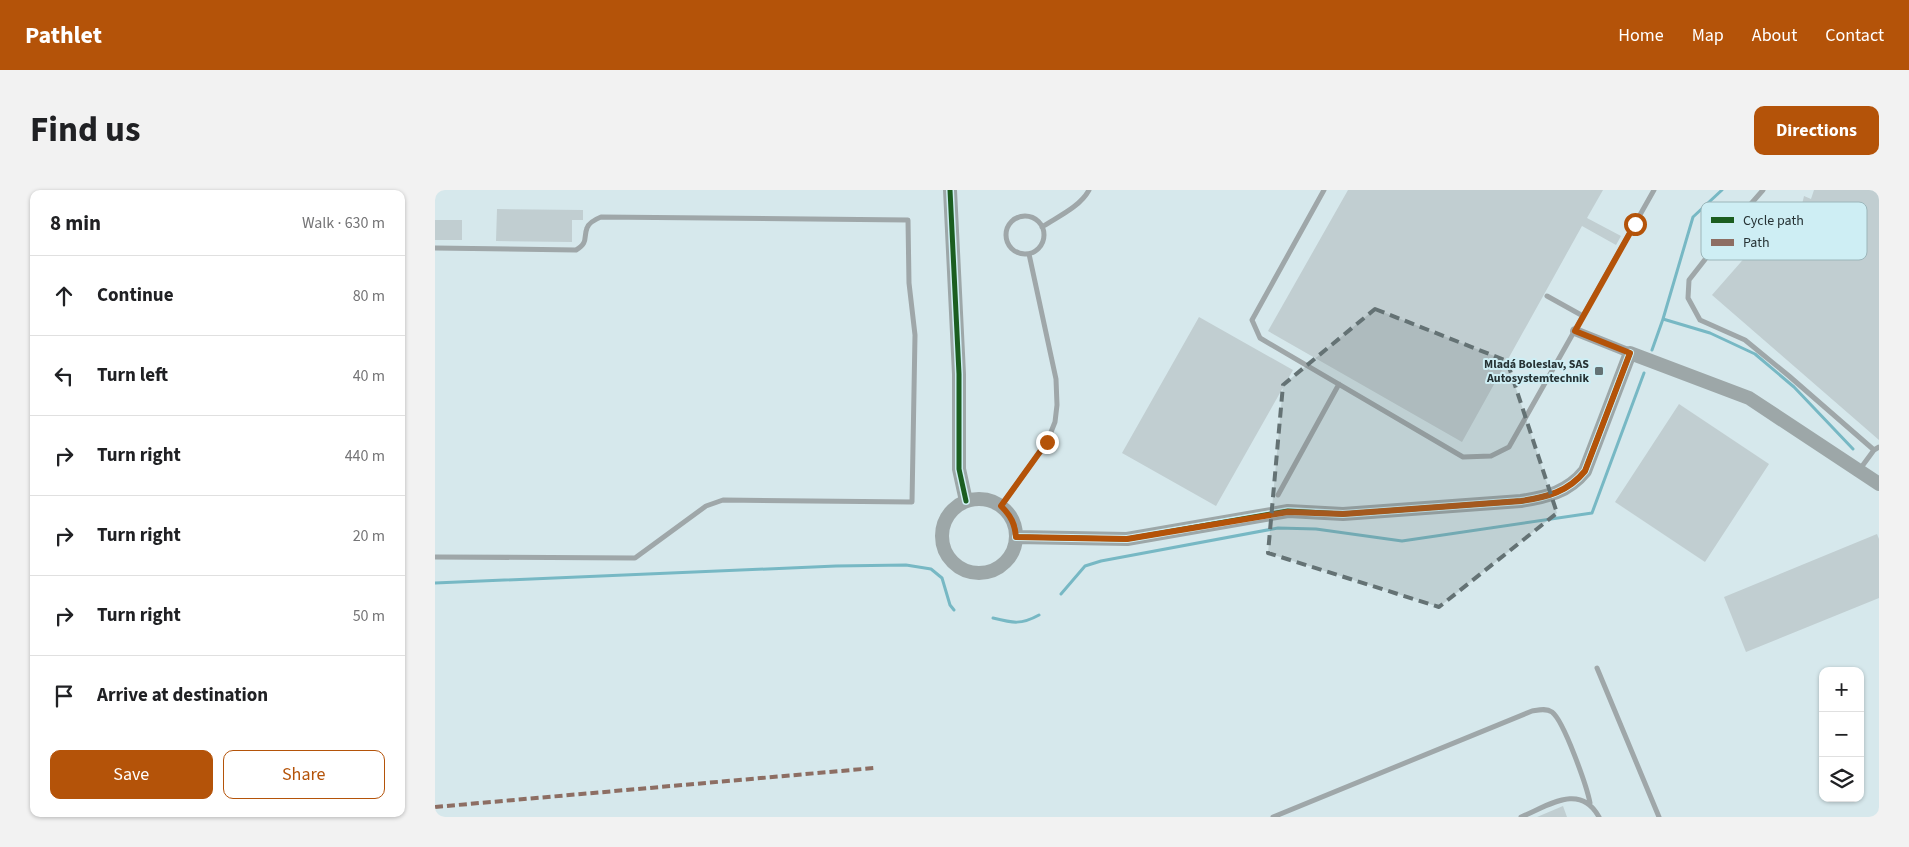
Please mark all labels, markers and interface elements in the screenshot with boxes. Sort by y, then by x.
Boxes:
text: Pathlet [25,18,102,53]
text: Home [1618,23,1664,48]
text: Map [1692,23,1724,48]
text: About [1752,23,1797,48]
text: Contact [1825,23,1884,48]
text: Find us [30,105,140,155]
button: Directions [1754,106,1879,155]
legend [1701,202,1867,260]
text: 8 min [50,208,101,238]
text: Cycle path [1743,211,1804,231]
text: Walk · 630 m [302,212,385,234]
route start [1624,213,1647,236]
text: Path [1743,233,1770,253]
icon: ahead [50,282,78,310]
text: Continue [97,282,174,309]
text: 80 m [353,285,385,307]
place label: Mladá Boleslav, SAS Autosystemtechnik [1484,356,1589,387]
icon: left [50,362,78,390]
text: Turn left [97,362,168,389]
text: 40 m [353,365,385,387]
marker: Mladá Boleslav, SAS Autosystemtechnik [1593,365,1605,377]
route end [1036,431,1059,454]
icon: right [50,442,78,470]
text: Turn right [97,442,181,469]
text: 440 m [345,445,385,467]
icon: right [50,522,78,550]
text: Turn right [97,522,181,549]
text: 20 m [353,525,385,547]
icon: right [50,602,78,630]
text: Turn right [97,602,181,629]
text: 50 m [353,605,385,627]
map controls [1819,667,1864,802]
button: + [1819,667,1864,712]
icon: arrive [50,682,78,710]
text: Arrive at destination [97,682,268,709]
button: − [1819,712,1864,757]
button: Save [50,750,213,799]
button: Share [223,750,385,799]
button: layers [1819,757,1864,802]

